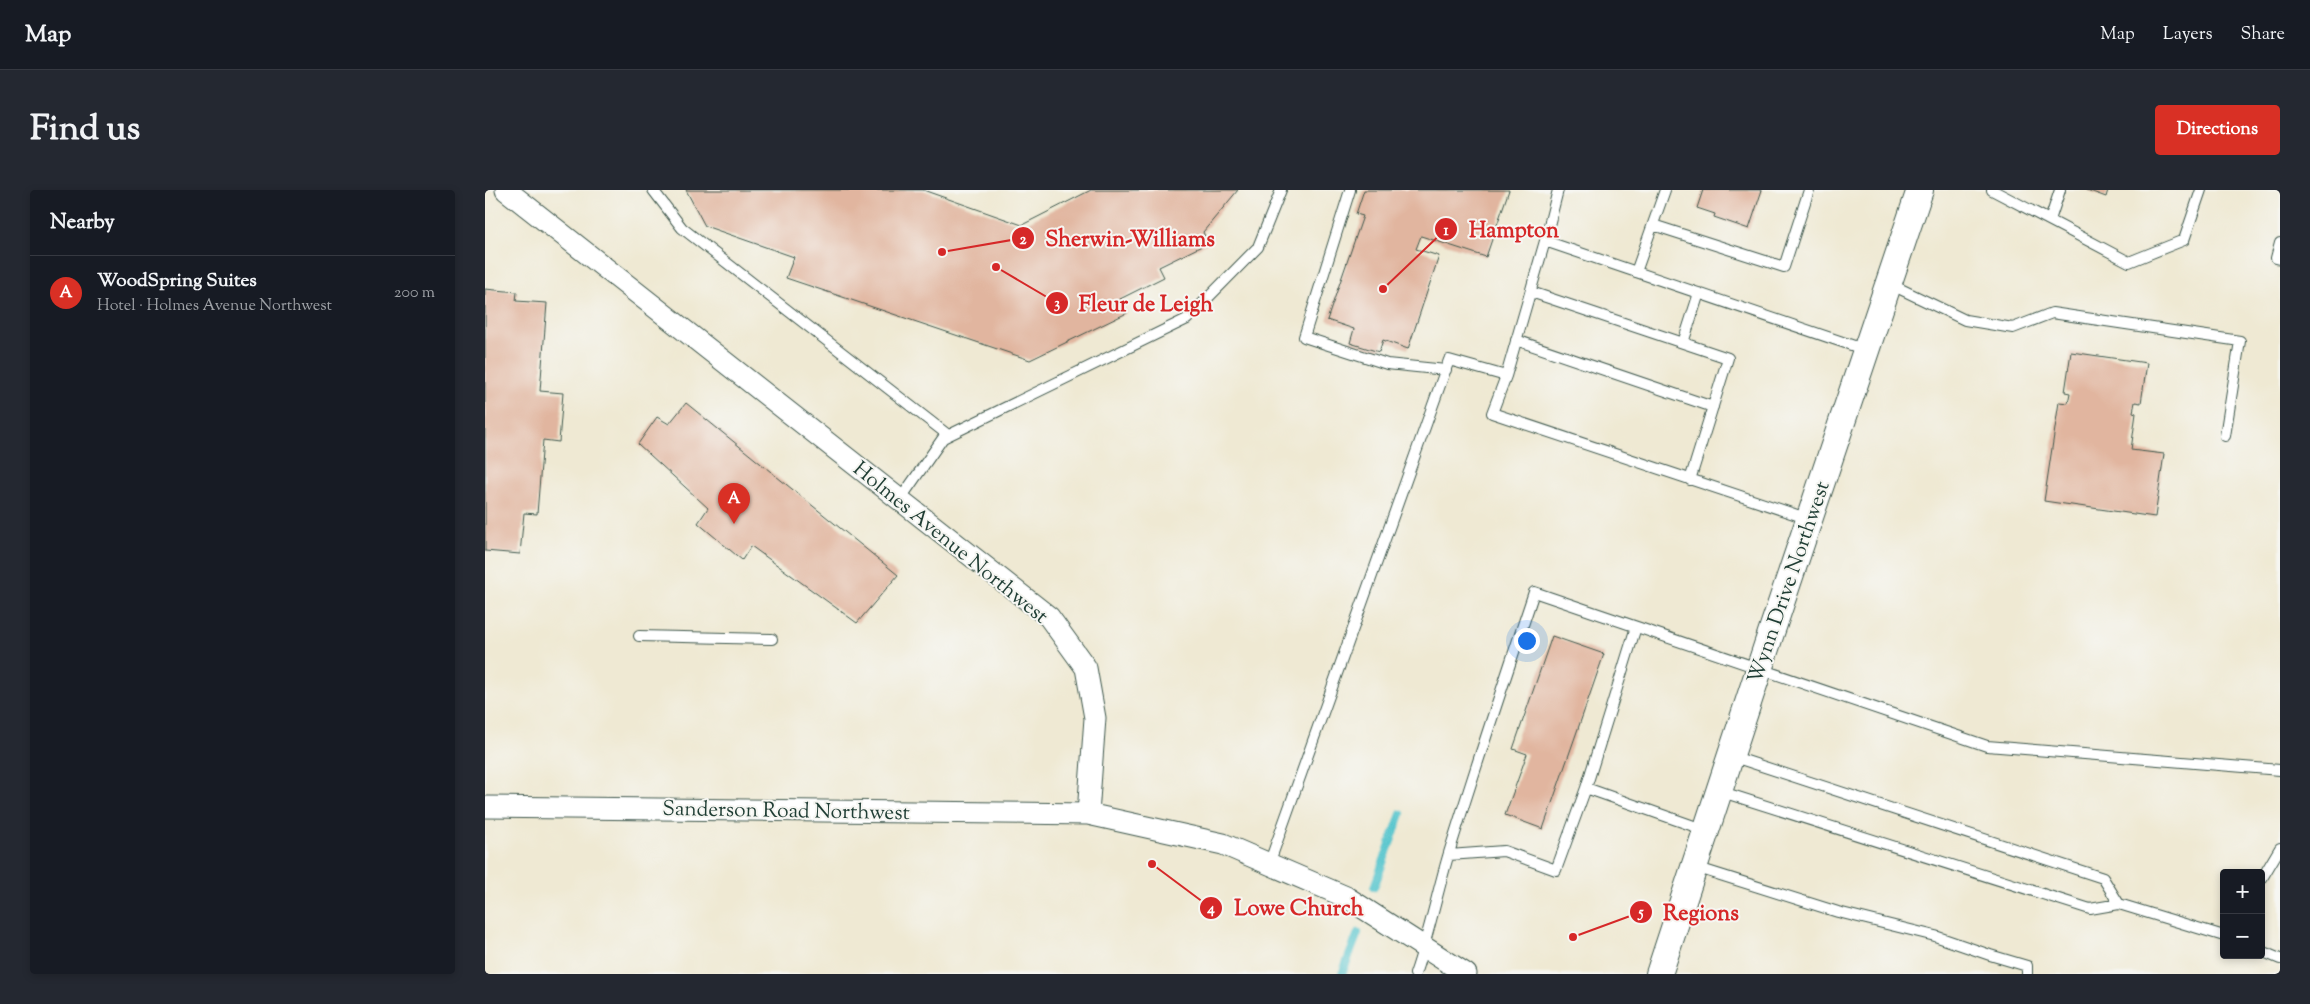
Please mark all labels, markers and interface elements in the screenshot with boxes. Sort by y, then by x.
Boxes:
text: Map [25,18,71,52]
text: Map [2100,22,2135,48]
text: Layers [2163,22,2213,48]
text: Share [2241,22,2285,48]
text: Find us [30,105,140,156]
button: Directions [2155,105,2280,155]
text: Nearby [50,208,115,238]
callout: Hampton [1434,211,1569,248]
text: Hampton [1469,216,1559,248]
callout: Sherwin-Williams [1011,220,1225,257]
text: 1 [1443,221,1449,242]
text: Sherwin-Williams [1045,225,1215,257]
text: 2 [1019,230,1027,251]
text: WoodSpring Suites [97,268,257,295]
text: A [60,282,73,305]
text: 200 m [394,282,435,305]
callout: Fleur de Leigh [1044,285,1224,322]
text: Fleur de Leigh [1079,290,1213,322]
text: 3 [1054,294,1060,315]
text: Hotel · Holmes Avenue Northwest [97,295,332,318]
street label: Holmes Avenue Northwest [846,455,1054,632]
street label: Wynn Drive Northwest [1741,477,1839,688]
pin: A [718,483,750,524]
your location [1514,628,1540,654]
street label: Sanderson Road Northwest [662,795,910,829]
map controls [2220,869,2265,959]
button: + [2220,869,2265,914]
callout: Lowe Church [1199,889,1373,926]
callout: Regions [1628,893,1749,930]
text: Lowe Church [1234,894,1364,926]
text: 4 [1206,899,1215,920]
text: Regions [1663,899,1739,931]
text: 5 [1637,903,1644,924]
button: − [2220,914,2265,959]

